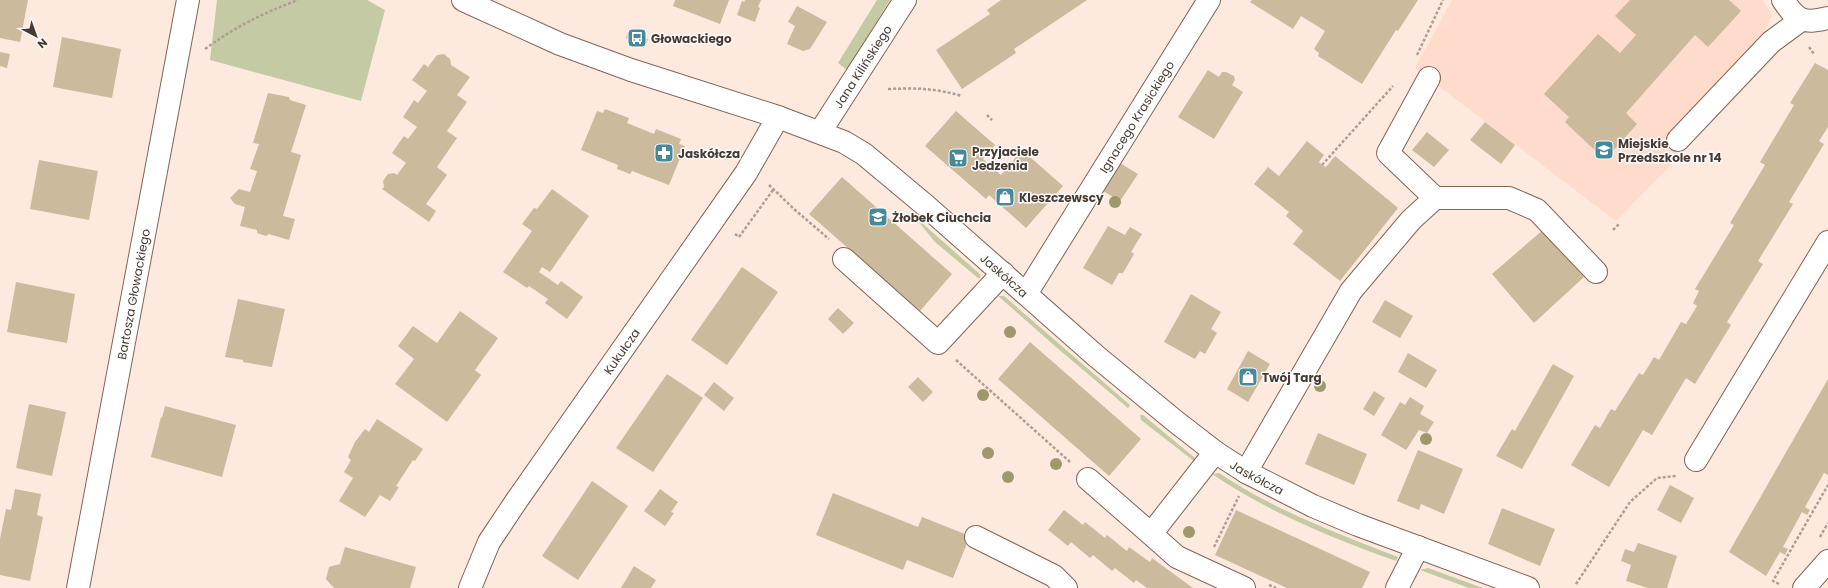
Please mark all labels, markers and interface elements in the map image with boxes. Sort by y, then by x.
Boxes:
north arrow [16,16,56,56]
street label: Jana Kilińskiego [829,21,896,111]
bus stop icon: Głowackiego [626,27,648,49]
place label: Głowackiego [651,30,732,47]
text: N [34,35,51,52]
street label: Ignacego Krasickiego [1095,57,1178,176]
place label: Miejskie Przedszkole nr 14 [1618,135,1722,166]
school or university icon: Miejskie Przedszkole nr 14 [1593,139,1615,161]
pharmacy icon: Jaskółcza [653,142,675,164]
place label: Przyjaciele Jedzenia [972,143,1040,174]
place label: Jaskółcza [678,145,740,162]
supermarket icon: Przyjaciele Jedzenia [947,147,969,169]
shop icon: Kleszczewscy [994,186,1016,208]
place label: Kleszczewscy [1019,189,1104,206]
school or university icon: Żłobek Ciuchcia [867,206,889,228]
place label: Żłobek Ciuchcia [892,209,991,226]
street label: Bartosza Głowackiego [112,227,154,361]
street label: Jaskółcza [977,250,1032,301]
street label: Kukułcza [599,325,643,378]
shop icon: Twój Targ [1237,366,1259,388]
place label: Twój Targ [1262,369,1322,386]
street label: Jaskółcza [1227,456,1287,498]

